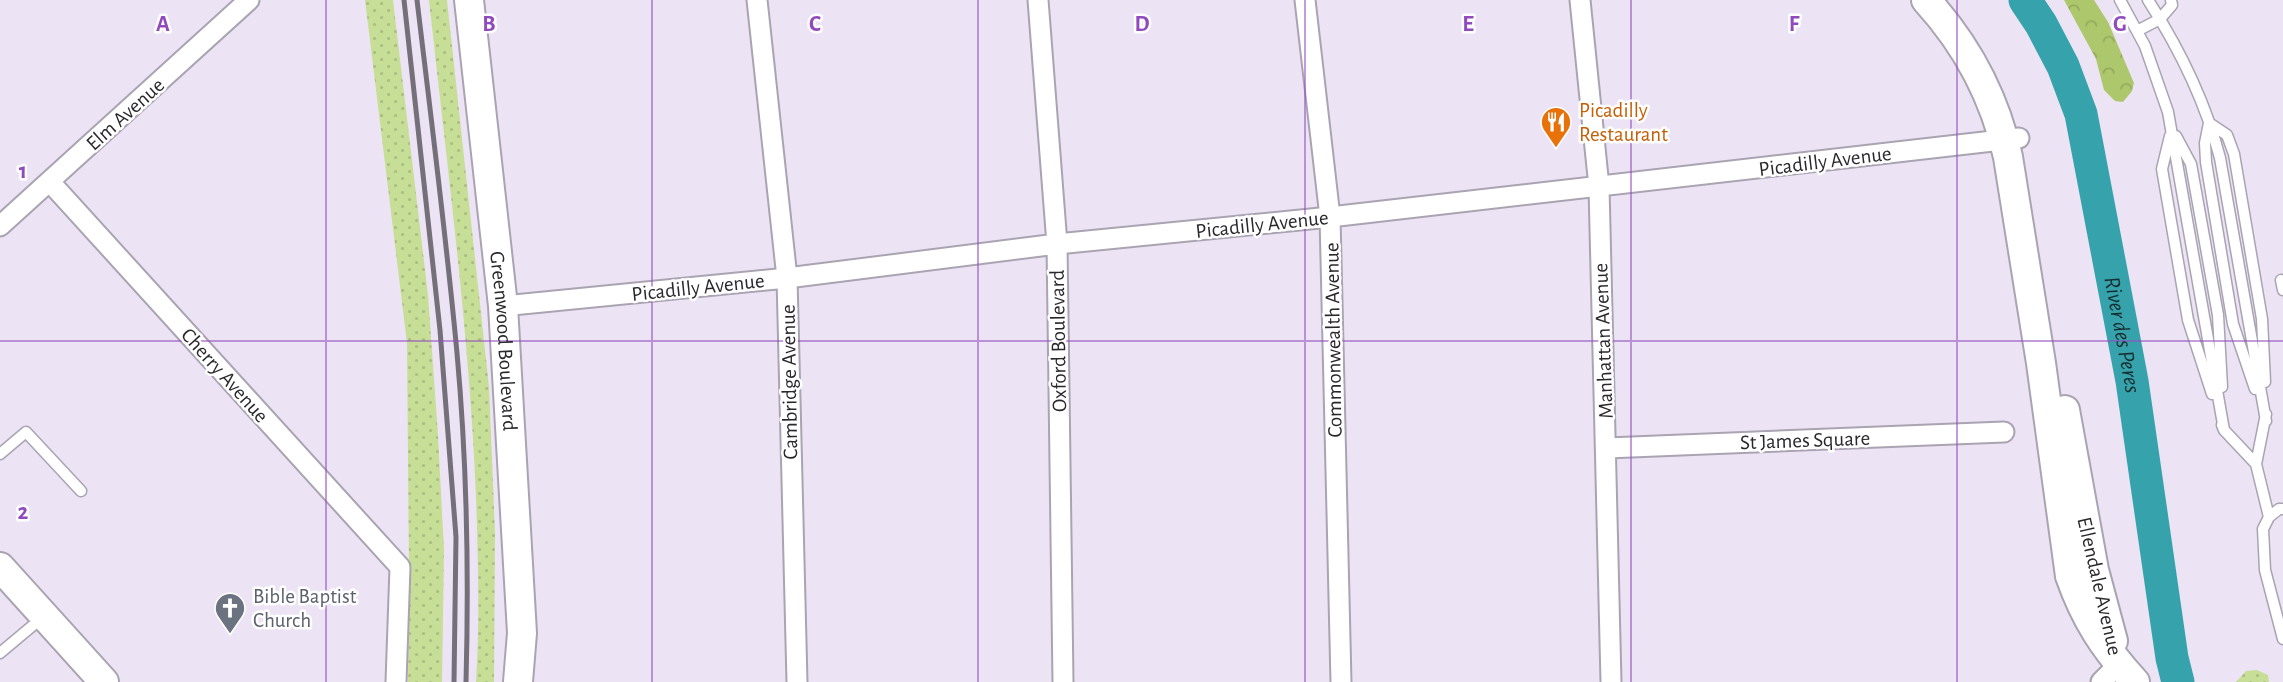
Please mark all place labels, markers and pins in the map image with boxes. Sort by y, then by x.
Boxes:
place label: Picadilly Restaurant [1579,100,1668,145]
restaurant icon: Picadilly Restaurant [1539,105,1573,149]
place label: Bible Baptist Church [253,586,357,631]
church icon: Bible Baptist Church [213,591,247,635]

